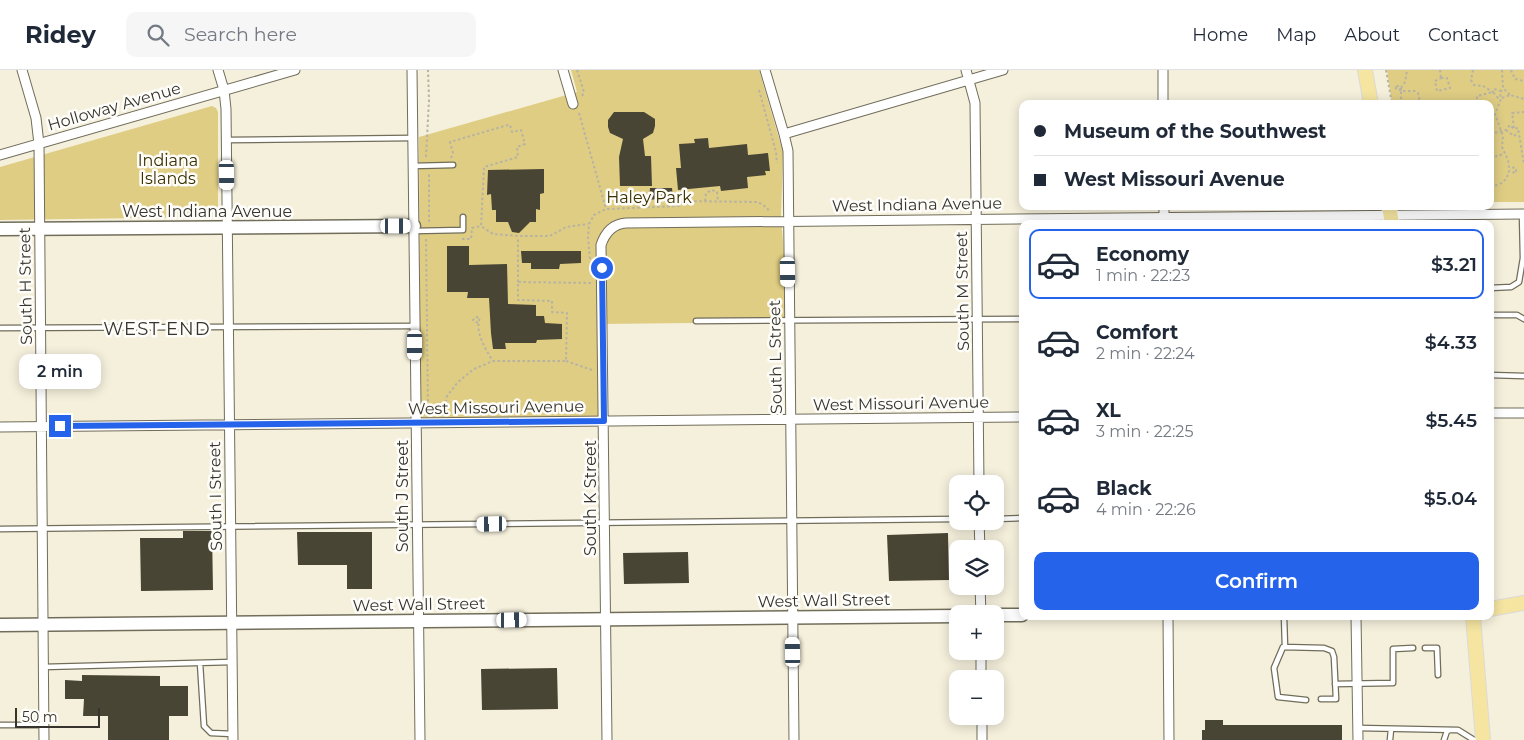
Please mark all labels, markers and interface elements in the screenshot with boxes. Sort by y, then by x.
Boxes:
search box [126,12,476,57]
text: Ridey [25,20,96,49]
icon: search [144,21,172,49]
text: Search here [184,23,297,46]
text: Home [1192,24,1248,46]
text: Map [1276,24,1316,46]
text: About [1344,24,1400,46]
text: Contact [1428,24,1499,46]
street label: Holloway Avenue [45,78,183,135]
text: Museum of the Southwest [1064,120,1326,143]
park label: Indiana Islands [138,151,198,188]
car [219,160,234,190]
text: West Missouri Avenue [1064,168,1285,191]
park label: Haley Park [606,188,692,207]
street label: West Indiana Avenue [832,194,1002,215]
street label: West Indiana Avenue [122,202,292,221]
car [381,219,411,234]
street label: South H Street [15,226,36,345]
street label: South M Street [952,230,973,351]
icon: car [1036,242,1081,287]
text: Economy [1096,243,1189,266]
text: $3.21 [1431,253,1477,276]
route start [591,257,613,279]
car [780,257,795,287]
text: 1 min · 22:23 [1096,266,1190,285]
street label: South L Street [765,299,786,414]
district label: WEST END [103,318,211,340]
icon: car [1036,320,1081,365]
text: Comfort [1096,321,1178,344]
car [407,330,422,360]
text: $4.33 [1425,331,1477,354]
text: 2 min · 22:24 [1096,344,1195,363]
callout: 2 min [19,354,101,388]
text: 2 min [37,362,83,381]
street label: West Missouri Avenue [813,392,989,415]
street label: West Missouri Avenue [408,396,584,419]
icon: car [1036,398,1081,443]
text: XL [1096,399,1121,422]
text: $5.45 [1425,409,1477,432]
route end [49,415,71,437]
text: 3 min · 22:25 [1096,422,1193,441]
street label: South J Street [393,439,412,552]
street label: South K Street [581,439,600,556]
street label: South I Street [205,441,226,551]
map controls [949,475,1004,725]
button: locate [949,475,1004,530]
icon: car [1036,476,1081,521]
text: Black [1096,477,1152,500]
text: $5.04 [1424,487,1477,510]
text: 4 min · 22:26 [1096,500,1196,519]
car [476,516,507,532]
button: layers [949,540,1004,595]
button: Confirm [1034,552,1479,610]
street label: West Wall Street [758,590,891,611]
street label: West Wall Street [353,594,486,615]
button: + [949,605,1004,660]
car [496,612,527,628]
car [785,637,800,667]
button: − [949,670,1004,725]
scale bar [15,705,100,728]
text: 50 m [22,708,58,726]

